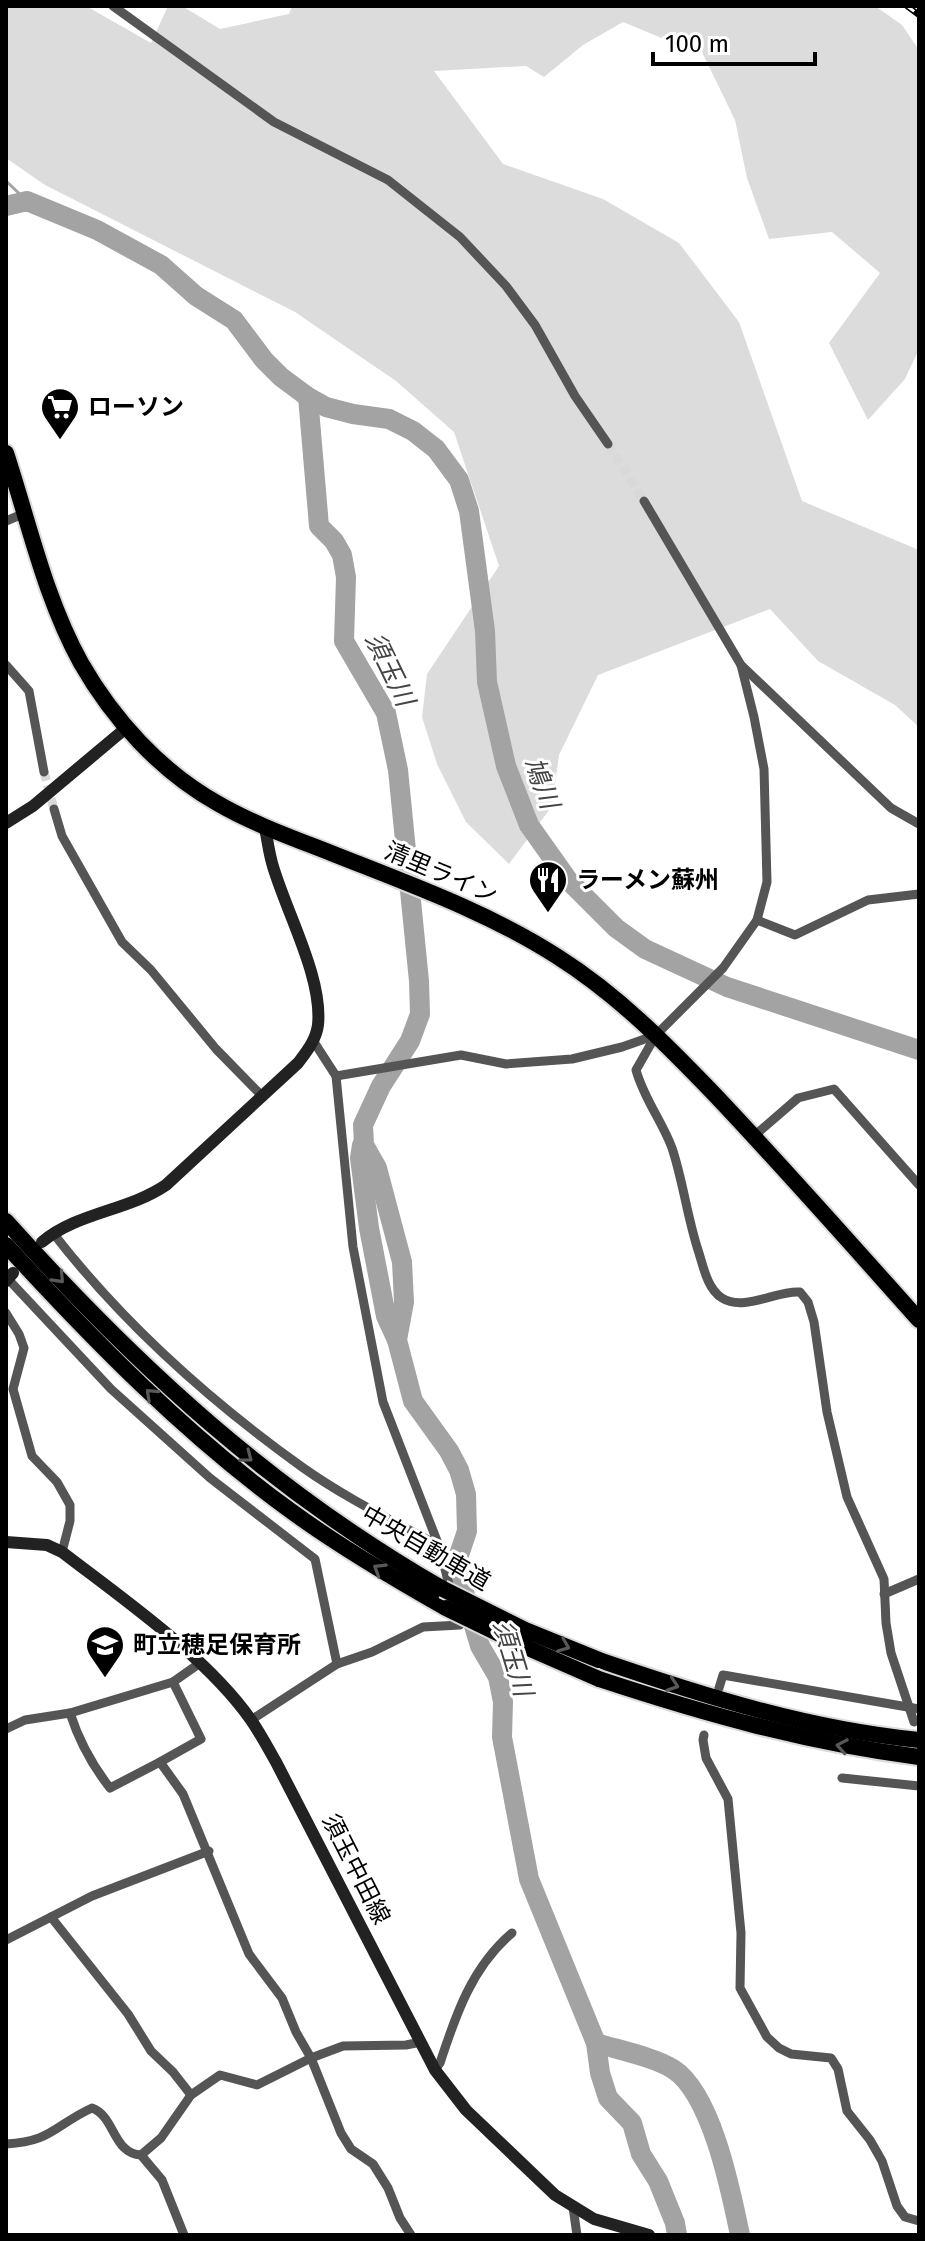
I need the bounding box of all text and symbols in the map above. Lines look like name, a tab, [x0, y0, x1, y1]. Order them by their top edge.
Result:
scale bar	[653, 16, 815, 66]
text: 100 m	[665, 30, 729, 58]
supermarket icon: ローソン	[39, 386, 81, 441]
place label: ローソン	[88, 393, 184, 421]
water label: 須玉川	[359, 627, 422, 714]
water label: 鳩川	[518, 753, 566, 816]
street label: 清里ライン	[380, 837, 502, 909]
restaurant icon: ラーメン蘇州	[527, 859, 569, 914]
place label: ラーメン蘇州	[576, 866, 719, 894]
one-way arrow	[49, 1269, 64, 1283]
one-way arrow	[145, 1390, 160, 1404]
one-way arrow	[239, 1447, 253, 1461]
street label: 中央自動車道	[357, 1500, 495, 1596]
one-way arrow	[373, 1563, 388, 1578]
water label: 須玉川	[486, 1616, 540, 1703]
school or university icon: 町立穂足保育所	[84, 1624, 126, 1679]
place label: 町立穂足保育所	[133, 1631, 301, 1659]
one-way arrow	[556, 1636, 570, 1653]
one-way arrow	[665, 1676, 679, 1692]
one-way arrow	[835, 1738, 849, 1755]
street label: 須玉中田線	[316, 1809, 396, 1929]

